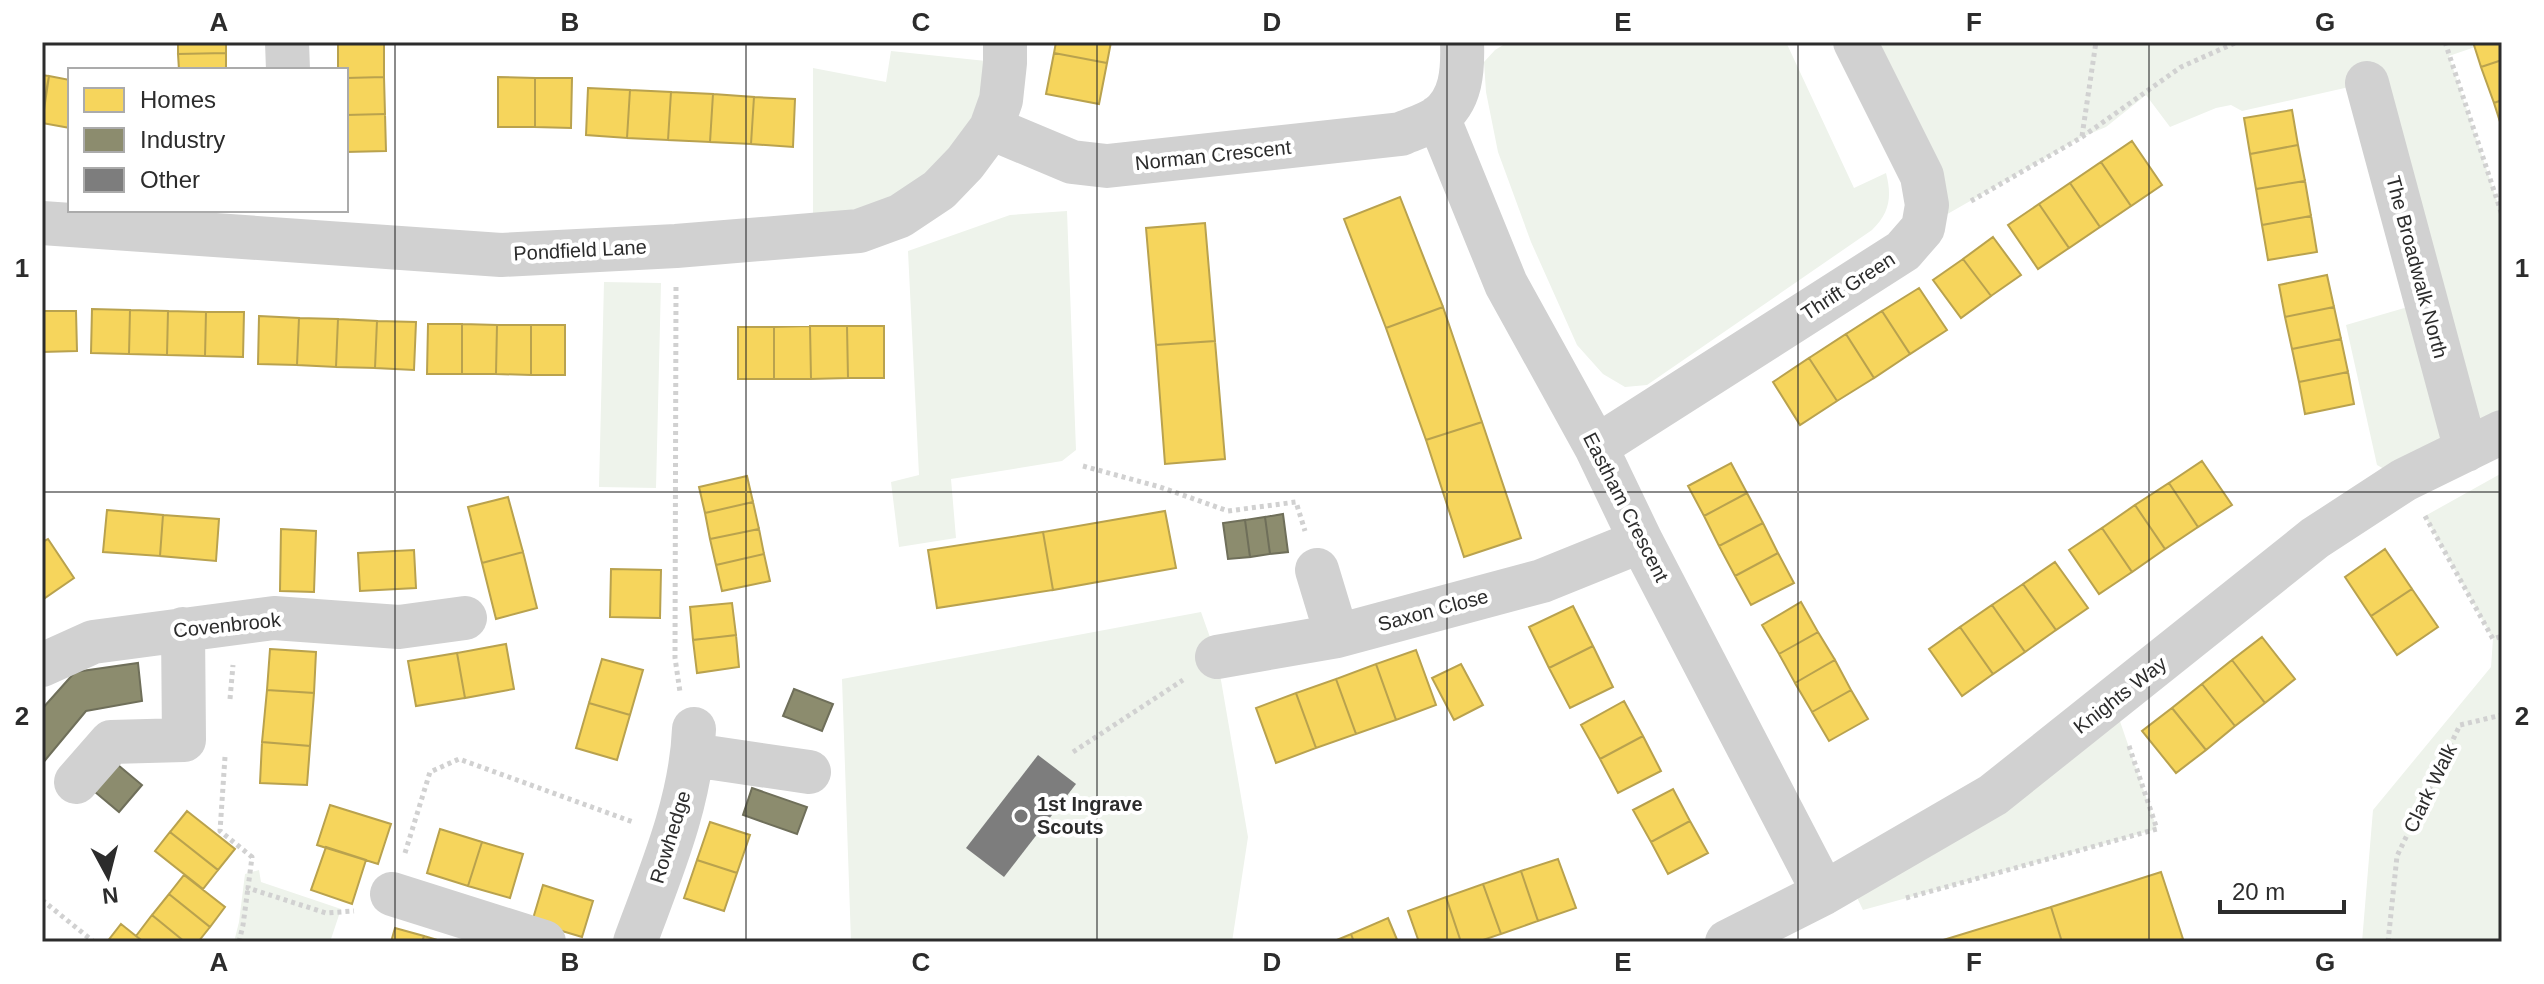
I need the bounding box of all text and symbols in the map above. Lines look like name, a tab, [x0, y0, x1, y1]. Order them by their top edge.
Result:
text: A	[210, 7, 229, 37]
text: B	[561, 7, 579, 37]
text: C	[912, 7, 931, 37]
text: D	[1263, 7, 1281, 37]
text: E	[1614, 7, 1632, 37]
text: F	[1966, 7, 1982, 37]
text: G	[2315, 7, 2335, 37]
legend	[68, 68, 348, 212]
text: Homes	[140, 86, 216, 113]
text: Industry	[140, 126, 225, 153]
street label: Norman Crescent	[1134, 136, 1293, 174]
text: Other	[140, 166, 200, 193]
street label: The Broadwalk North	[2382, 173, 2452, 361]
street label: Pondfield Lane	[513, 236, 647, 264]
street label: Thrift Green	[1797, 248, 1899, 324]
text: 1	[15, 253, 29, 283]
text: 1	[2515, 253, 2529, 283]
street label: Eastham Crescent	[1579, 429, 1673, 586]
street label: Saxon Close	[1375, 585, 1491, 635]
street label: Covenbrook	[172, 608, 283, 642]
street label: Knights Way	[2069, 652, 2171, 738]
text: 2	[15, 701, 29, 731]
text: 2	[2515, 701, 2529, 731]
street label: Clark Walk	[2399, 739, 2461, 836]
street label: Rowhedge	[646, 788, 694, 886]
place label: 1st Ingrave Scouts	[1037, 793, 1143, 838]
marker: 1st Ingrave Scouts	[1012, 807, 1030, 825]
north arrow	[68, 836, 148, 916]
scale bar	[2220, 864, 2344, 914]
text: 20 m	[2232, 878, 2285, 905]
text: N	[101, 882, 120, 909]
text: A	[210, 947, 229, 977]
text: B	[561, 947, 579, 977]
text: C	[912, 947, 931, 977]
text: D	[1263, 947, 1281, 977]
text: E	[1614, 947, 1632, 977]
text: F	[1966, 947, 1982, 977]
text: G	[2315, 947, 2335, 977]

